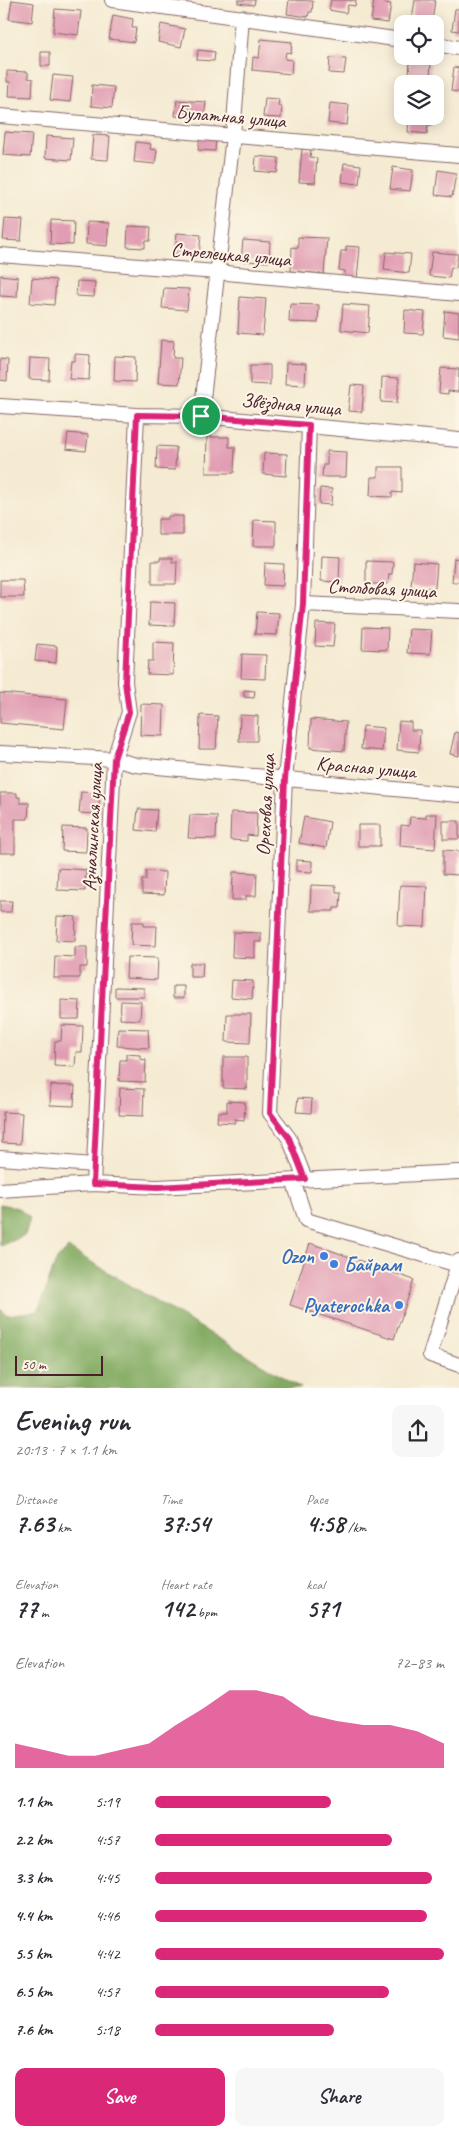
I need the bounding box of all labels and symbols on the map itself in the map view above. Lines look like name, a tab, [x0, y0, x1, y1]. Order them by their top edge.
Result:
street label: Булатная улица	[175, 99, 288, 134]
street label: Стрелецкая улица	[170, 237, 293, 272]
street label: Звёздная улица	[240, 388, 344, 422]
pin	[180, 395, 222, 437]
street label: Столбовая улица	[327, 573, 438, 604]
street label: Красная улица	[315, 751, 419, 784]
street label: Ореховая улица	[250, 752, 281, 857]
street label: Азналинская улица	[77, 761, 109, 892]
place label: Ozon	[281, 1244, 315, 1269]
marker: Ozon	[318, 1250, 330, 1262]
place label: Байрам	[344, 1252, 402, 1277]
marker: Байрам	[328, 1258, 340, 1270]
place label: Pyaterochka	[303, 1293, 391, 1318]
marker: Pyaterochka	[393, 1299, 405, 1311]
scale bar	[15, 1354, 102, 1377]

